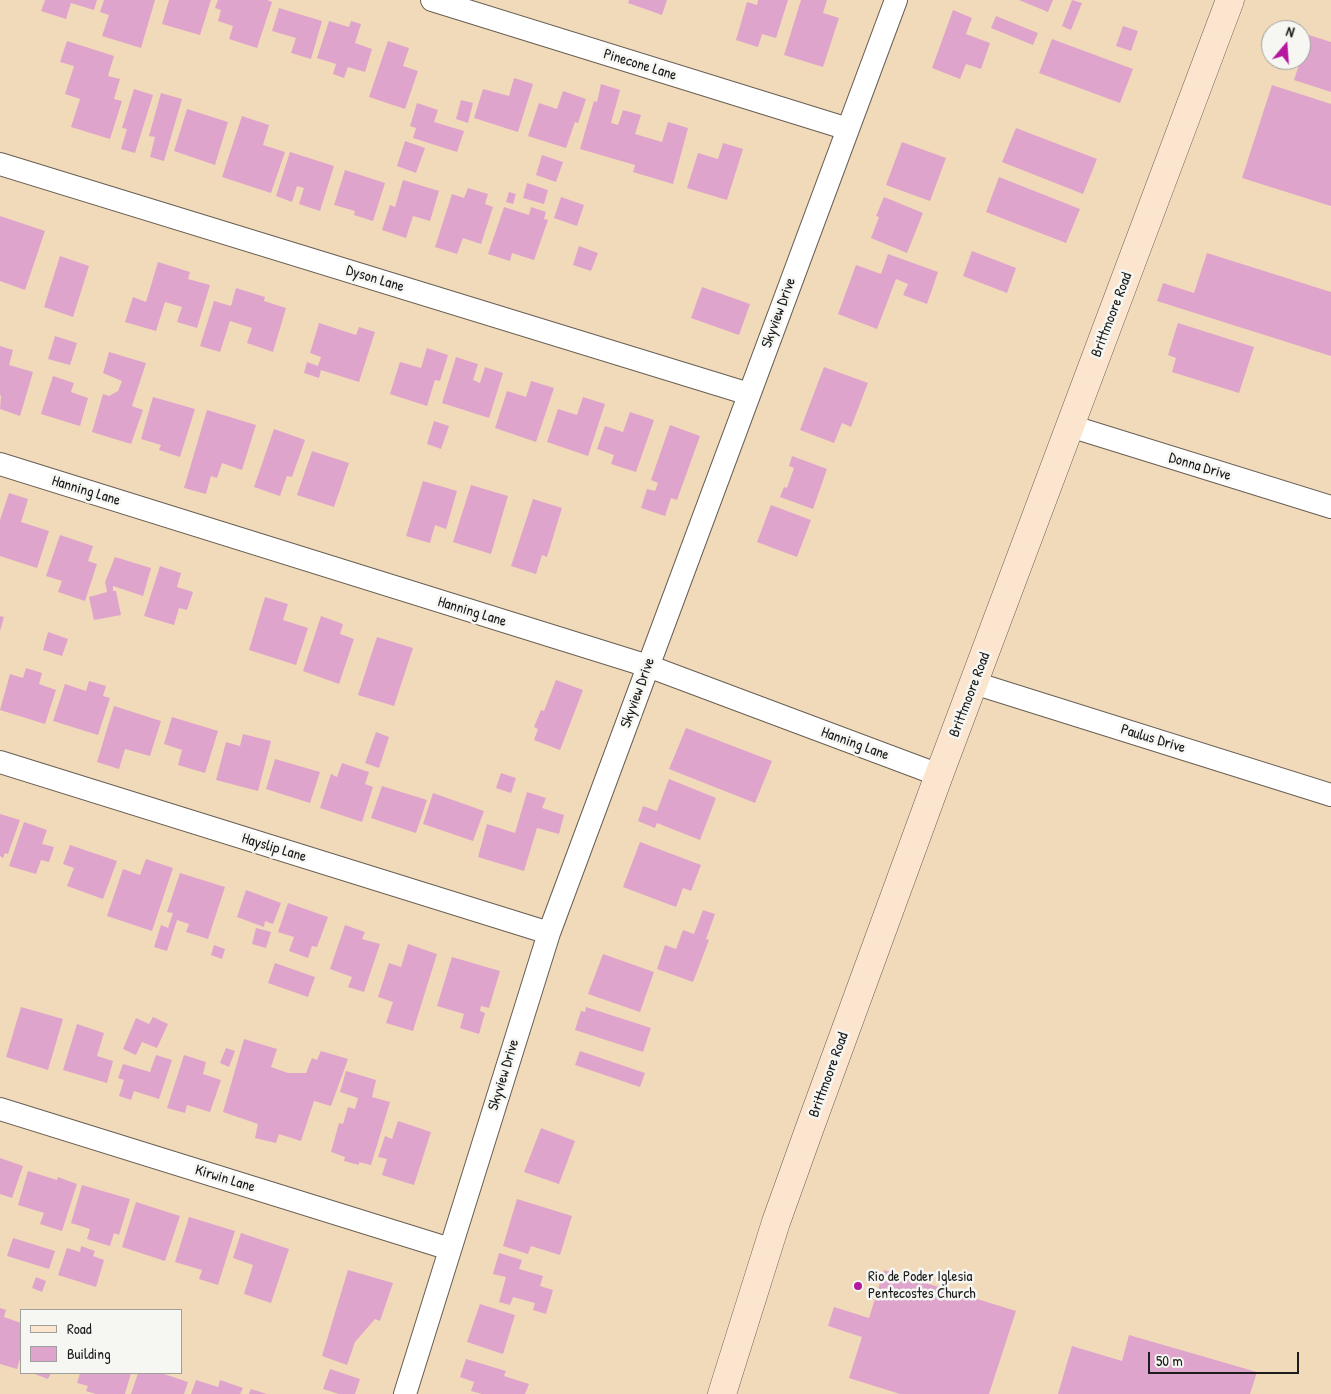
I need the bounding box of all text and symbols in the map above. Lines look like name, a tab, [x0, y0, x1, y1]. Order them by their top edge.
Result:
north arrow	[1261, 20, 1311, 70]
text: N	[1284, 21, 1297, 41]
street label: Pinecone Lane	[601, 45, 679, 85]
street label: Dyson Lane	[344, 262, 406, 296]
street label: Brittmoore Road	[1088, 270, 1136, 360]
street label: Skyview Drive	[758, 275, 800, 351]
street label: Donna Drive	[1167, 449, 1233, 485]
street label: Hanning Lane	[49, 472, 123, 510]
street label: Hanning Lane	[435, 593, 509, 631]
street label: Brittmoore Road	[946, 650, 994, 740]
street label: Skyview Drive	[617, 655, 659, 731]
street label: Paulus Drive	[1119, 721, 1187, 757]
street label: Hanning Lane	[819, 723, 891, 765]
street label: Hayslip Lane	[240, 830, 308, 866]
street label: Brittmoore Road	[805, 1030, 853, 1120]
street label: Skyview Drive	[485, 1037, 523, 1113]
street label: Kirwin Lane	[193, 1161, 257, 1197]
place label: Rio de Poder Iglesia Pentecostes Church	[868, 1268, 976, 1303]
marker: Rio de Poder Iglesia Pentecostes Church	[852, 1280, 864, 1292]
legend	[20, 1309, 182, 1374]
text: Road	[67, 1318, 92, 1339]
scale bar	[1151, 1342, 1302, 1374]
text: Building	[67, 1343, 111, 1364]
text: 50 m	[1156, 1350, 1183, 1371]

